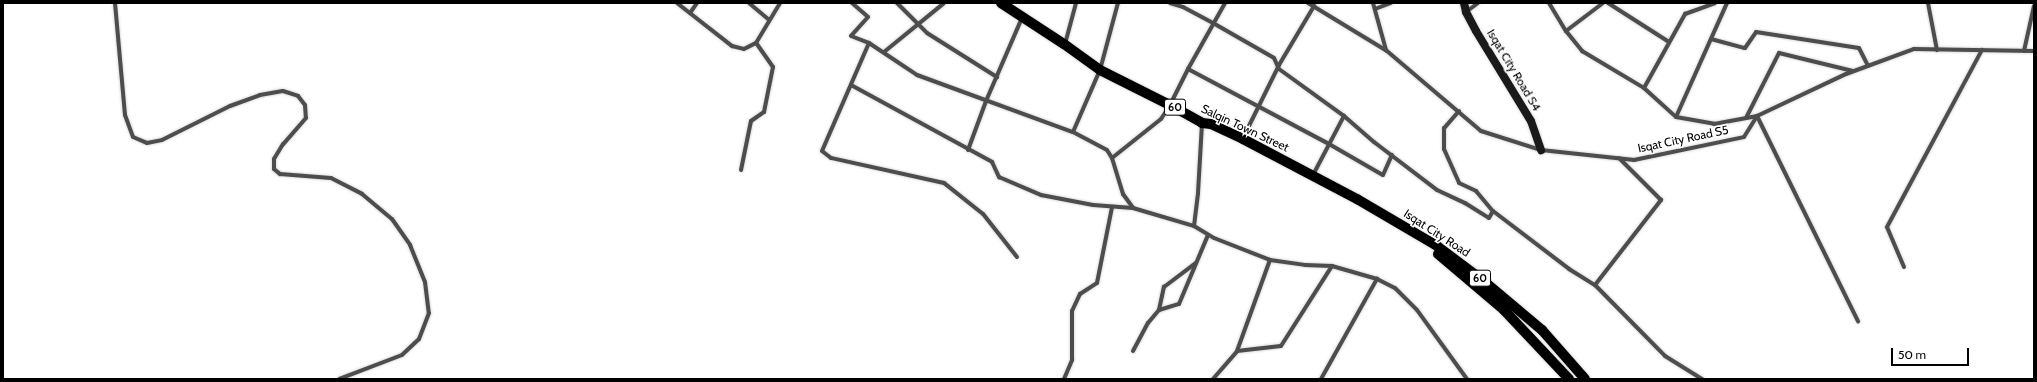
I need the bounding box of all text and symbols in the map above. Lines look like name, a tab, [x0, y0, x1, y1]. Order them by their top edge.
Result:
street label: Isqat City Road S4	[1484, 27, 1544, 113]
road number: 60	[1164, 98, 1186, 116]
street label: Salqin Town Street	[1199, 101, 1291, 155]
street label: Isqat City Road S5	[1636, 122, 1730, 156]
street label: Isqat City Road	[1401, 206, 1473, 260]
road number: 60	[1469, 269, 1491, 287]
scale bar	[1893, 340, 1971, 366]
text: 50 m	[1898, 347, 1926, 362]

